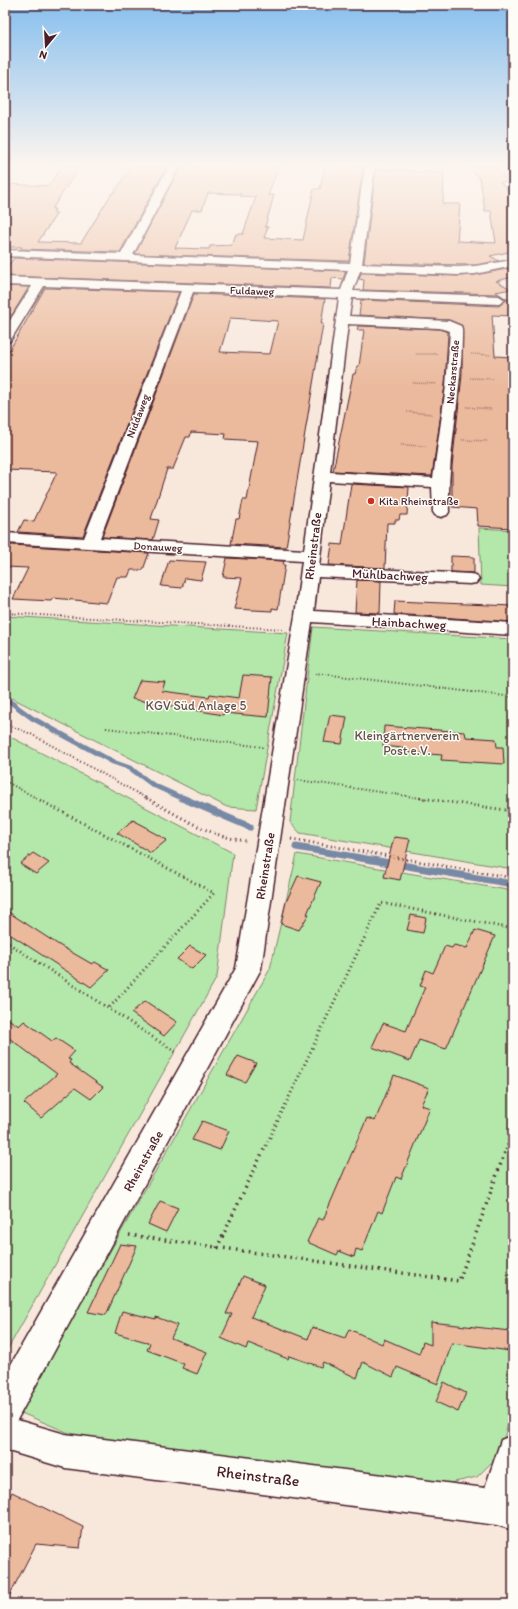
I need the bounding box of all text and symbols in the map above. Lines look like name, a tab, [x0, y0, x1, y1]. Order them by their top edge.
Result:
north arrow	[26, 26, 66, 66]
text: N	[38, 48, 49, 62]
street label: Fuldaweg	[230, 284, 275, 298]
street label: Neckarstraße	[444, 339, 462, 405]
street label: Niddaweg	[124, 392, 152, 440]
place label: Kita Rheinstraße	[379, 495, 459, 508]
marker: Kita Rheinstraße	[366, 496, 376, 506]
street label: Rheinstraße	[301, 511, 325, 581]
street label: Donauweg	[133, 539, 183, 555]
street label: Mühlbachweg	[352, 566, 429, 584]
street label: Hainbachweg	[371, 614, 447, 632]
park label: KGV Süd Anlage 5	[146, 698, 247, 713]
park label: Kleingärtnerverein Post e.V.	[355, 728, 460, 758]
street label: Rheinstraße	[252, 831, 278, 901]
street label: Rheinstraße	[120, 1128, 166, 1194]
street label: Rheinstraße	[215, 1461, 301, 1491]

